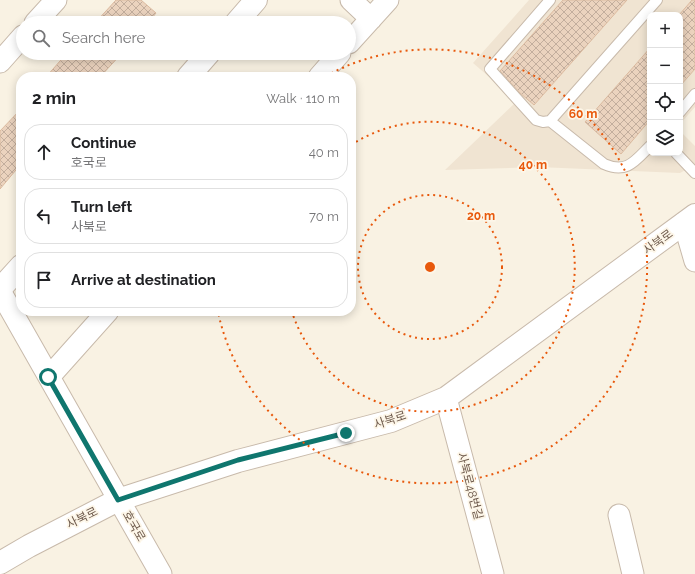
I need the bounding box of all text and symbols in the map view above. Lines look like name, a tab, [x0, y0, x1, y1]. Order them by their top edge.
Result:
map controls	[647, 12, 683, 156]
button: +	[647, 12, 683, 48]
search box	[16, 16, 356, 60]
icon: search	[30, 27, 52, 49]
text: Search here	[62, 29, 145, 47]
button: −	[647, 48, 683, 84]
button: locate	[647, 84, 683, 120]
text: 2 min	[32, 88, 76, 108]
text: Walk · 110 m	[266, 91, 340, 106]
text: 60 m	[569, 107, 597, 121]
button: layers	[647, 120, 683, 156]
text: Continue	[71, 134, 136, 152]
icon: ahead	[33, 141, 55, 163]
text: 40 m	[309, 145, 339, 160]
text: 호국로	[71, 155, 107, 170]
text: 40 m	[519, 158, 547, 172]
text: Turn left	[71, 198, 132, 216]
icon: left	[33, 205, 55, 227]
text: 70 m	[309, 209, 339, 224]
text: 20 m	[467, 209, 495, 223]
text: 사북로	[71, 219, 107, 234]
street label: 사북로	[640, 227, 676, 257]
centre of rings	[423, 260, 437, 274]
icon: arrive	[33, 269, 55, 291]
text: Arrive at destination	[71, 271, 216, 289]
route start	[39, 368, 57, 386]
street label: 사북로	[372, 408, 408, 432]
route end	[337, 424, 355, 442]
street label: 사북로48번길	[454, 451, 486, 521]
street label: 사북로	[64, 504, 100, 532]
street label: 호국로	[120, 508, 148, 544]

